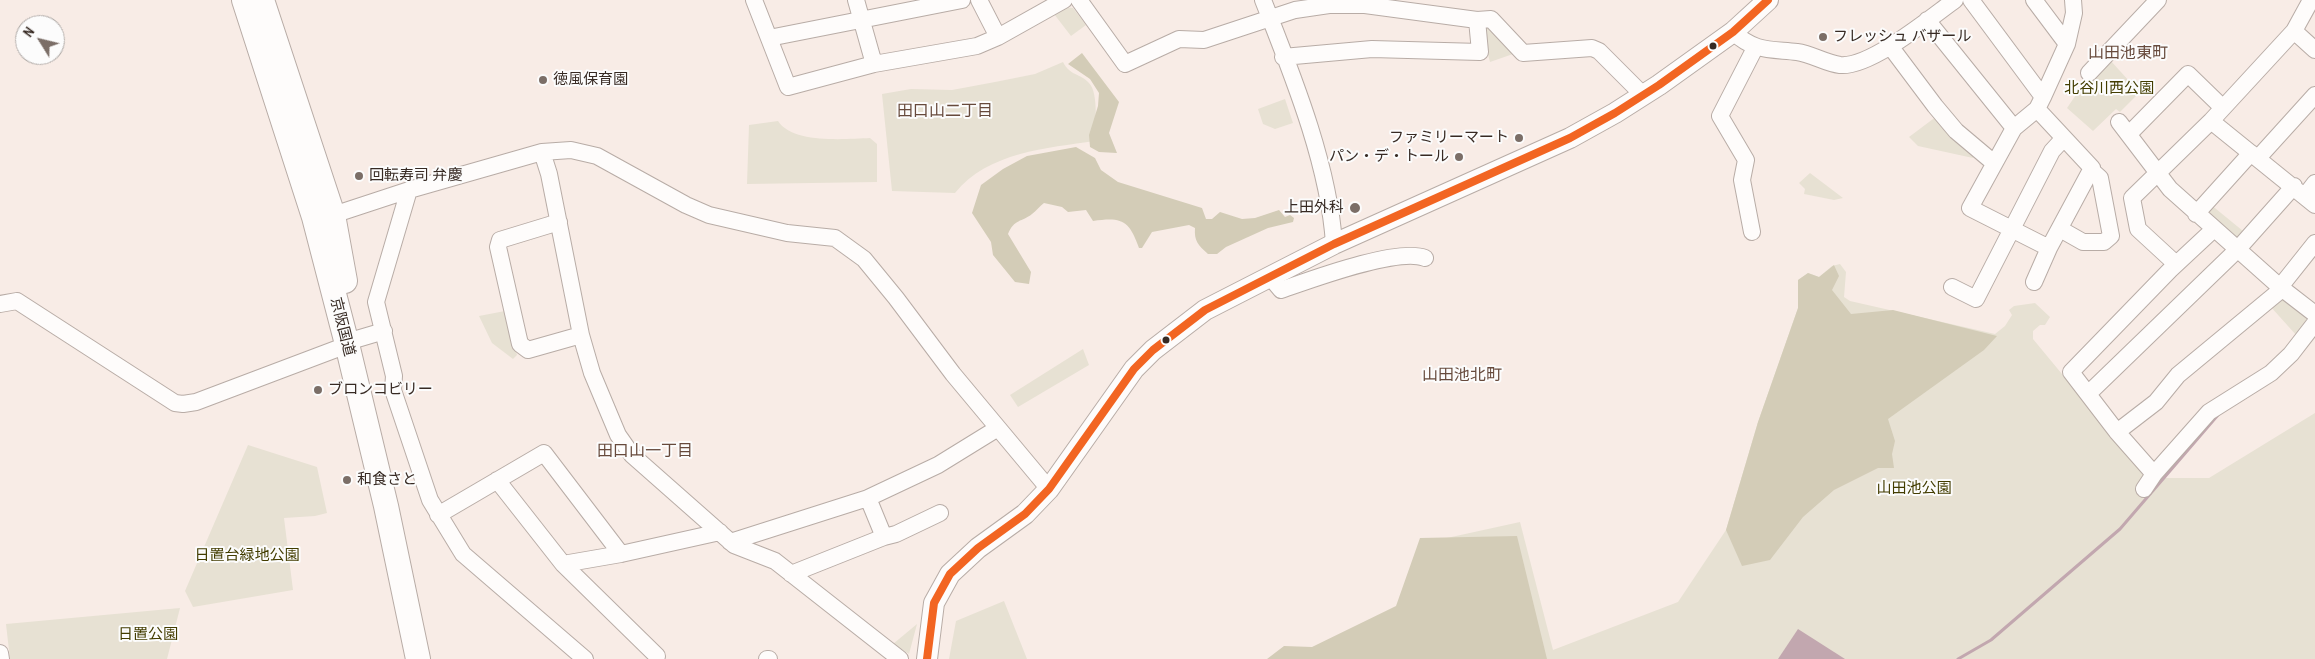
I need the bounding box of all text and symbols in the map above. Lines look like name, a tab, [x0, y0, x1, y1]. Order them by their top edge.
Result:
north arrow	[15, 15, 65, 65]
text: N	[19, 23, 38, 40]
place label: フレッシュ バザール	[1833, 28, 1971, 46]
marker: フレッシュ バザール	[1817, 31, 1829, 43]
unlabelled marker	[1708, 41, 1718, 51]
district label: 山田池東町	[2088, 44, 2168, 64]
place label: 徳風保育園	[553, 71, 628, 89]
marker: 徳風保育園	[537, 74, 549, 86]
park label: 北谷川西公園	[2064, 80, 2154, 98]
district label: 田口山二丁目	[897, 102, 993, 122]
place label: ファミリーマート	[1389, 129, 1509, 147]
marker: ファミリーマート	[1513, 132, 1525, 144]
place label: パン・デ・トール	[1329, 148, 1449, 166]
marker: パン・デ・トール	[1453, 151, 1465, 163]
place label: 回転寿司 弁慶	[369, 167, 462, 185]
marker: 回転寿司 弁慶	[353, 170, 365, 182]
place label: 上田外科	[1284, 199, 1344, 217]
marker: 上田外科	[1348, 201, 1362, 215]
street label: 京阪国道	[326, 296, 358, 358]
unlabelled marker	[1161, 335, 1171, 345]
district label: 山田池北町	[1422, 366, 1502, 386]
place label: ブロンコビリー	[328, 381, 433, 399]
marker: ブロンコビリー	[312, 384, 324, 396]
district label: 田口山一丁目	[597, 442, 693, 462]
place label: 和食さと	[357, 471, 417, 489]
marker: 和食さと	[341, 474, 353, 486]
park label: 山田池公園	[1877, 480, 1951, 498]
park label: 日置台緑地公園	[195, 547, 299, 565]
park label: 日置公園	[118, 626, 178, 644]

